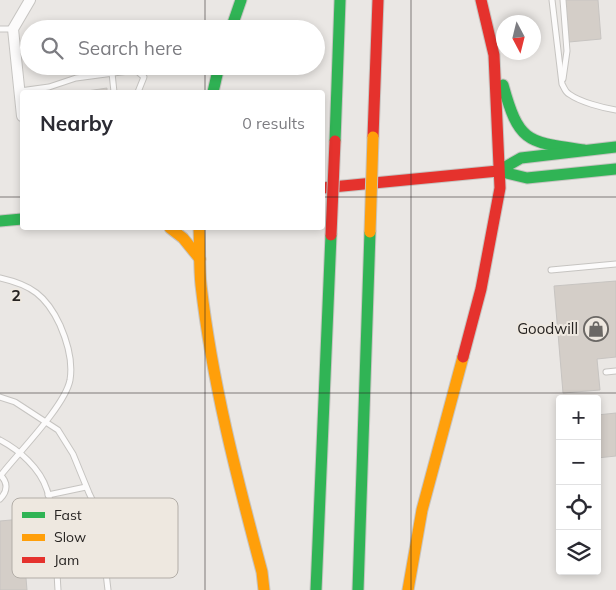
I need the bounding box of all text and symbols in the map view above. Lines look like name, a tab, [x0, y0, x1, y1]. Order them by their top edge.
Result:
north arrow	[496, 15, 541, 60]
search box	[20, 20, 325, 75]
icon: search	[38, 34, 66, 62]
text: Search here	[78, 36, 182, 60]
text: Nearby	[40, 110, 113, 136]
text: 0 results	[242, 113, 305, 133]
text: 2	[11, 285, 21, 305]
shop icon: Goodwill	[583, 316, 609, 342]
place label: Goodwill	[517, 319, 578, 338]
map controls	[556, 395, 601, 575]
button: +	[556, 395, 601, 440]
button: −	[556, 440, 601, 485]
button: locate	[556, 485, 601, 530]
legend	[12, 498, 178, 578]
text: Fast	[54, 506, 82, 524]
text: Slow	[54, 528, 86, 546]
button: layers	[556, 530, 601, 575]
text: Jam	[54, 551, 79, 569]

